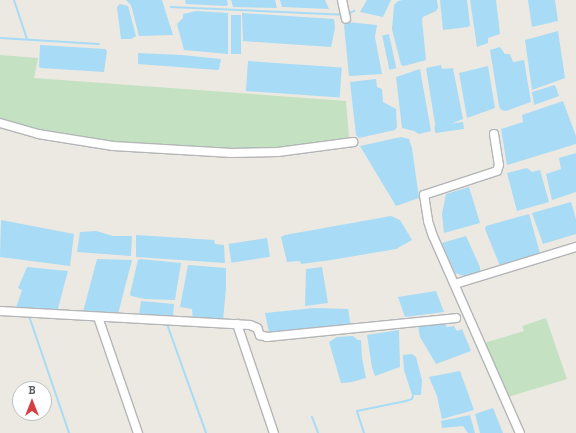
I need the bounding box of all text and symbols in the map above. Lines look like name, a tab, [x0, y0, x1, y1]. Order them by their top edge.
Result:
north arrow	[12, 381, 52, 421]
text: B	[28, 383, 36, 397]

